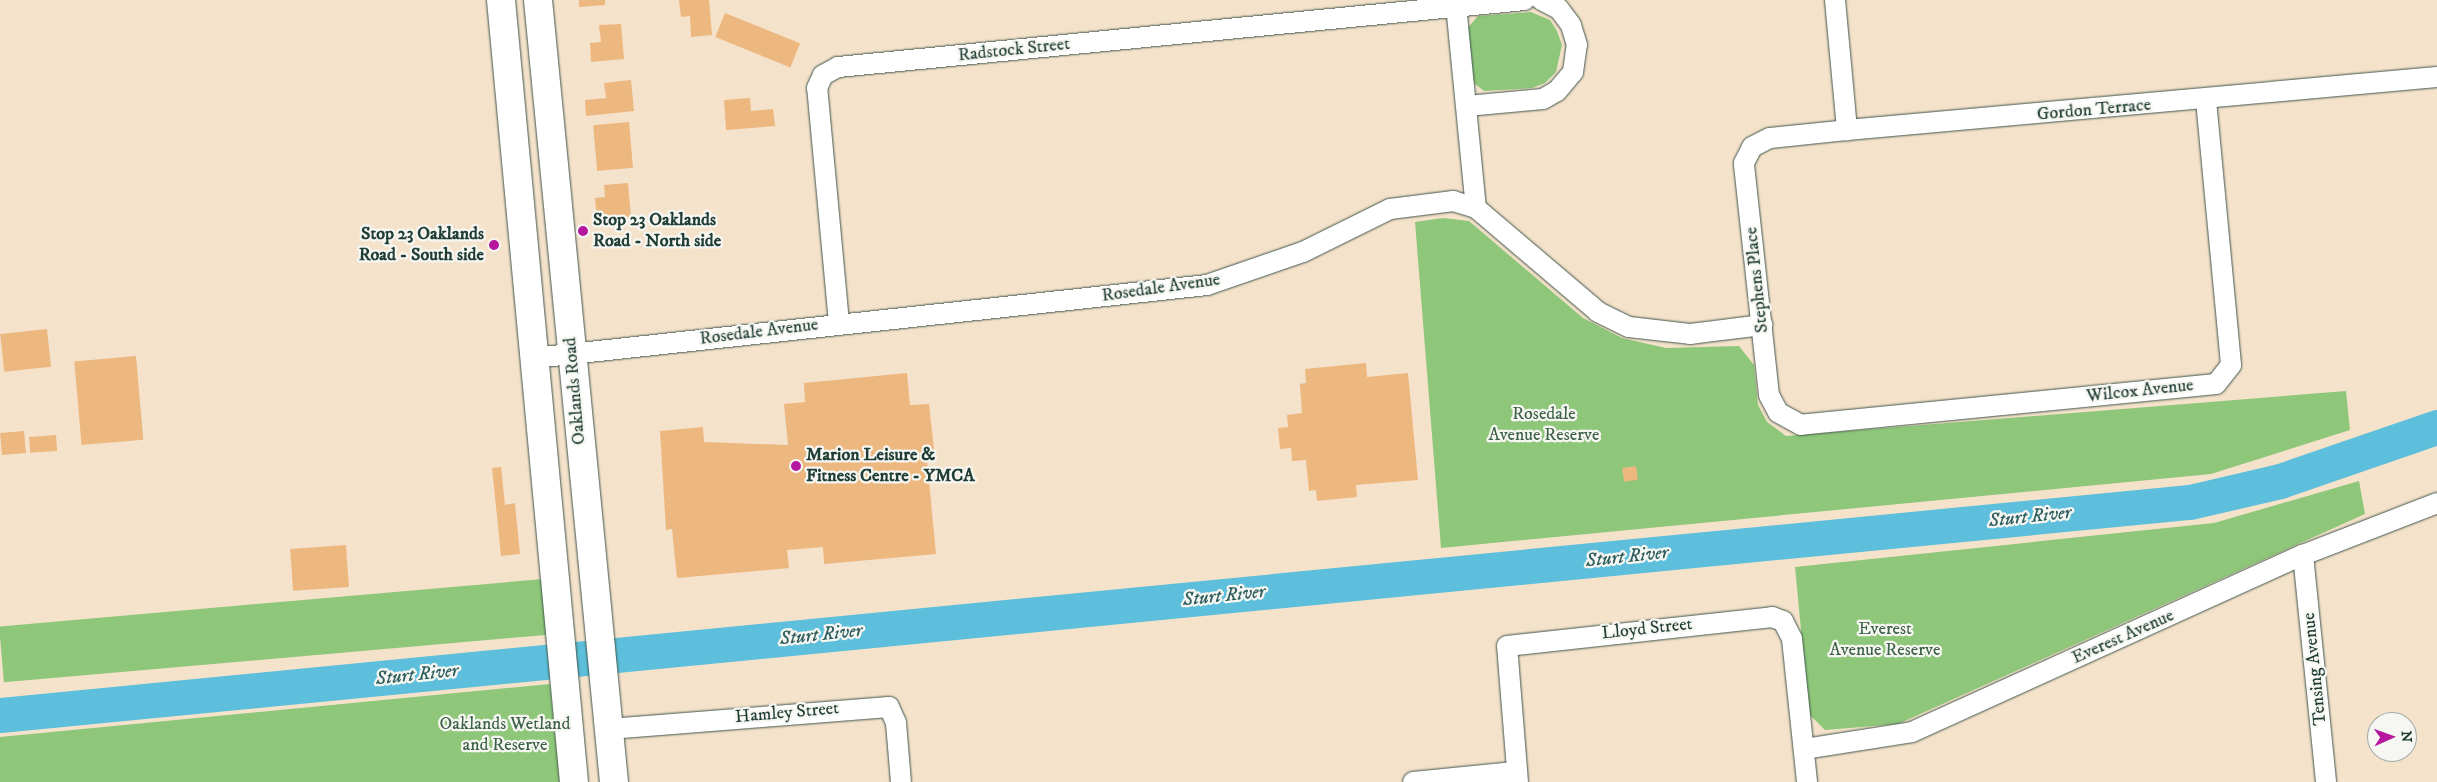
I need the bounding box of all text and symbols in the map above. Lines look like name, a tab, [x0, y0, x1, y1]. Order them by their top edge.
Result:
street label: Radstock Street	[957, 33, 1071, 67]
street label: Gordon Terrace	[2036, 94, 2152, 126]
place label: Stop 23 Oaklands Road - North side	[593, 210, 721, 252]
place label: Stop 23 Oaklands Road - South side	[359, 224, 484, 266]
marker: Stop 23 Oaklands Road - North side	[577, 225, 589, 237]
street label: Stephens Place	[1741, 226, 1773, 334]
marker: Stop 23 Oaklands Road - South side	[488, 239, 500, 251]
street label: Rosedale Avenue	[1100, 269, 1222, 307]
street label: Rosedale Avenue	[698, 314, 820, 350]
street label: Oaklands Road	[560, 336, 590, 446]
street label: Wilcox Avenue	[2085, 375, 2195, 407]
park label: Rosedale Avenue Reserve	[1489, 404, 1599, 446]
place label: Marion Leisure & Fitness Centre - YMCA	[806, 445, 975, 488]
marker: Marion Leisure & Fitness Centre - YMCA	[790, 460, 802, 472]
water label: Sturt River	[1988, 501, 2072, 533]
water label: Sturt River	[1585, 541, 1669, 573]
water label: Sturt River	[1182, 580, 1266, 612]
street label: Everest Avenue	[2069, 605, 2177, 669]
street label: Tensing Avenue	[2298, 612, 2332, 726]
street label: Lloyd Street	[1601, 613, 1693, 645]
water label: Sturt River	[779, 619, 863, 651]
park label: Everest Avenue Reserve	[1830, 619, 1940, 662]
water label: Sturt River	[375, 659, 459, 691]
street label: Hamley Street	[734, 698, 840, 728]
north arrow	[2367, 712, 2417, 762]
park label: Oaklands Wetland and Reserve	[440, 714, 570, 756]
text: N	[2397, 730, 2415, 743]

